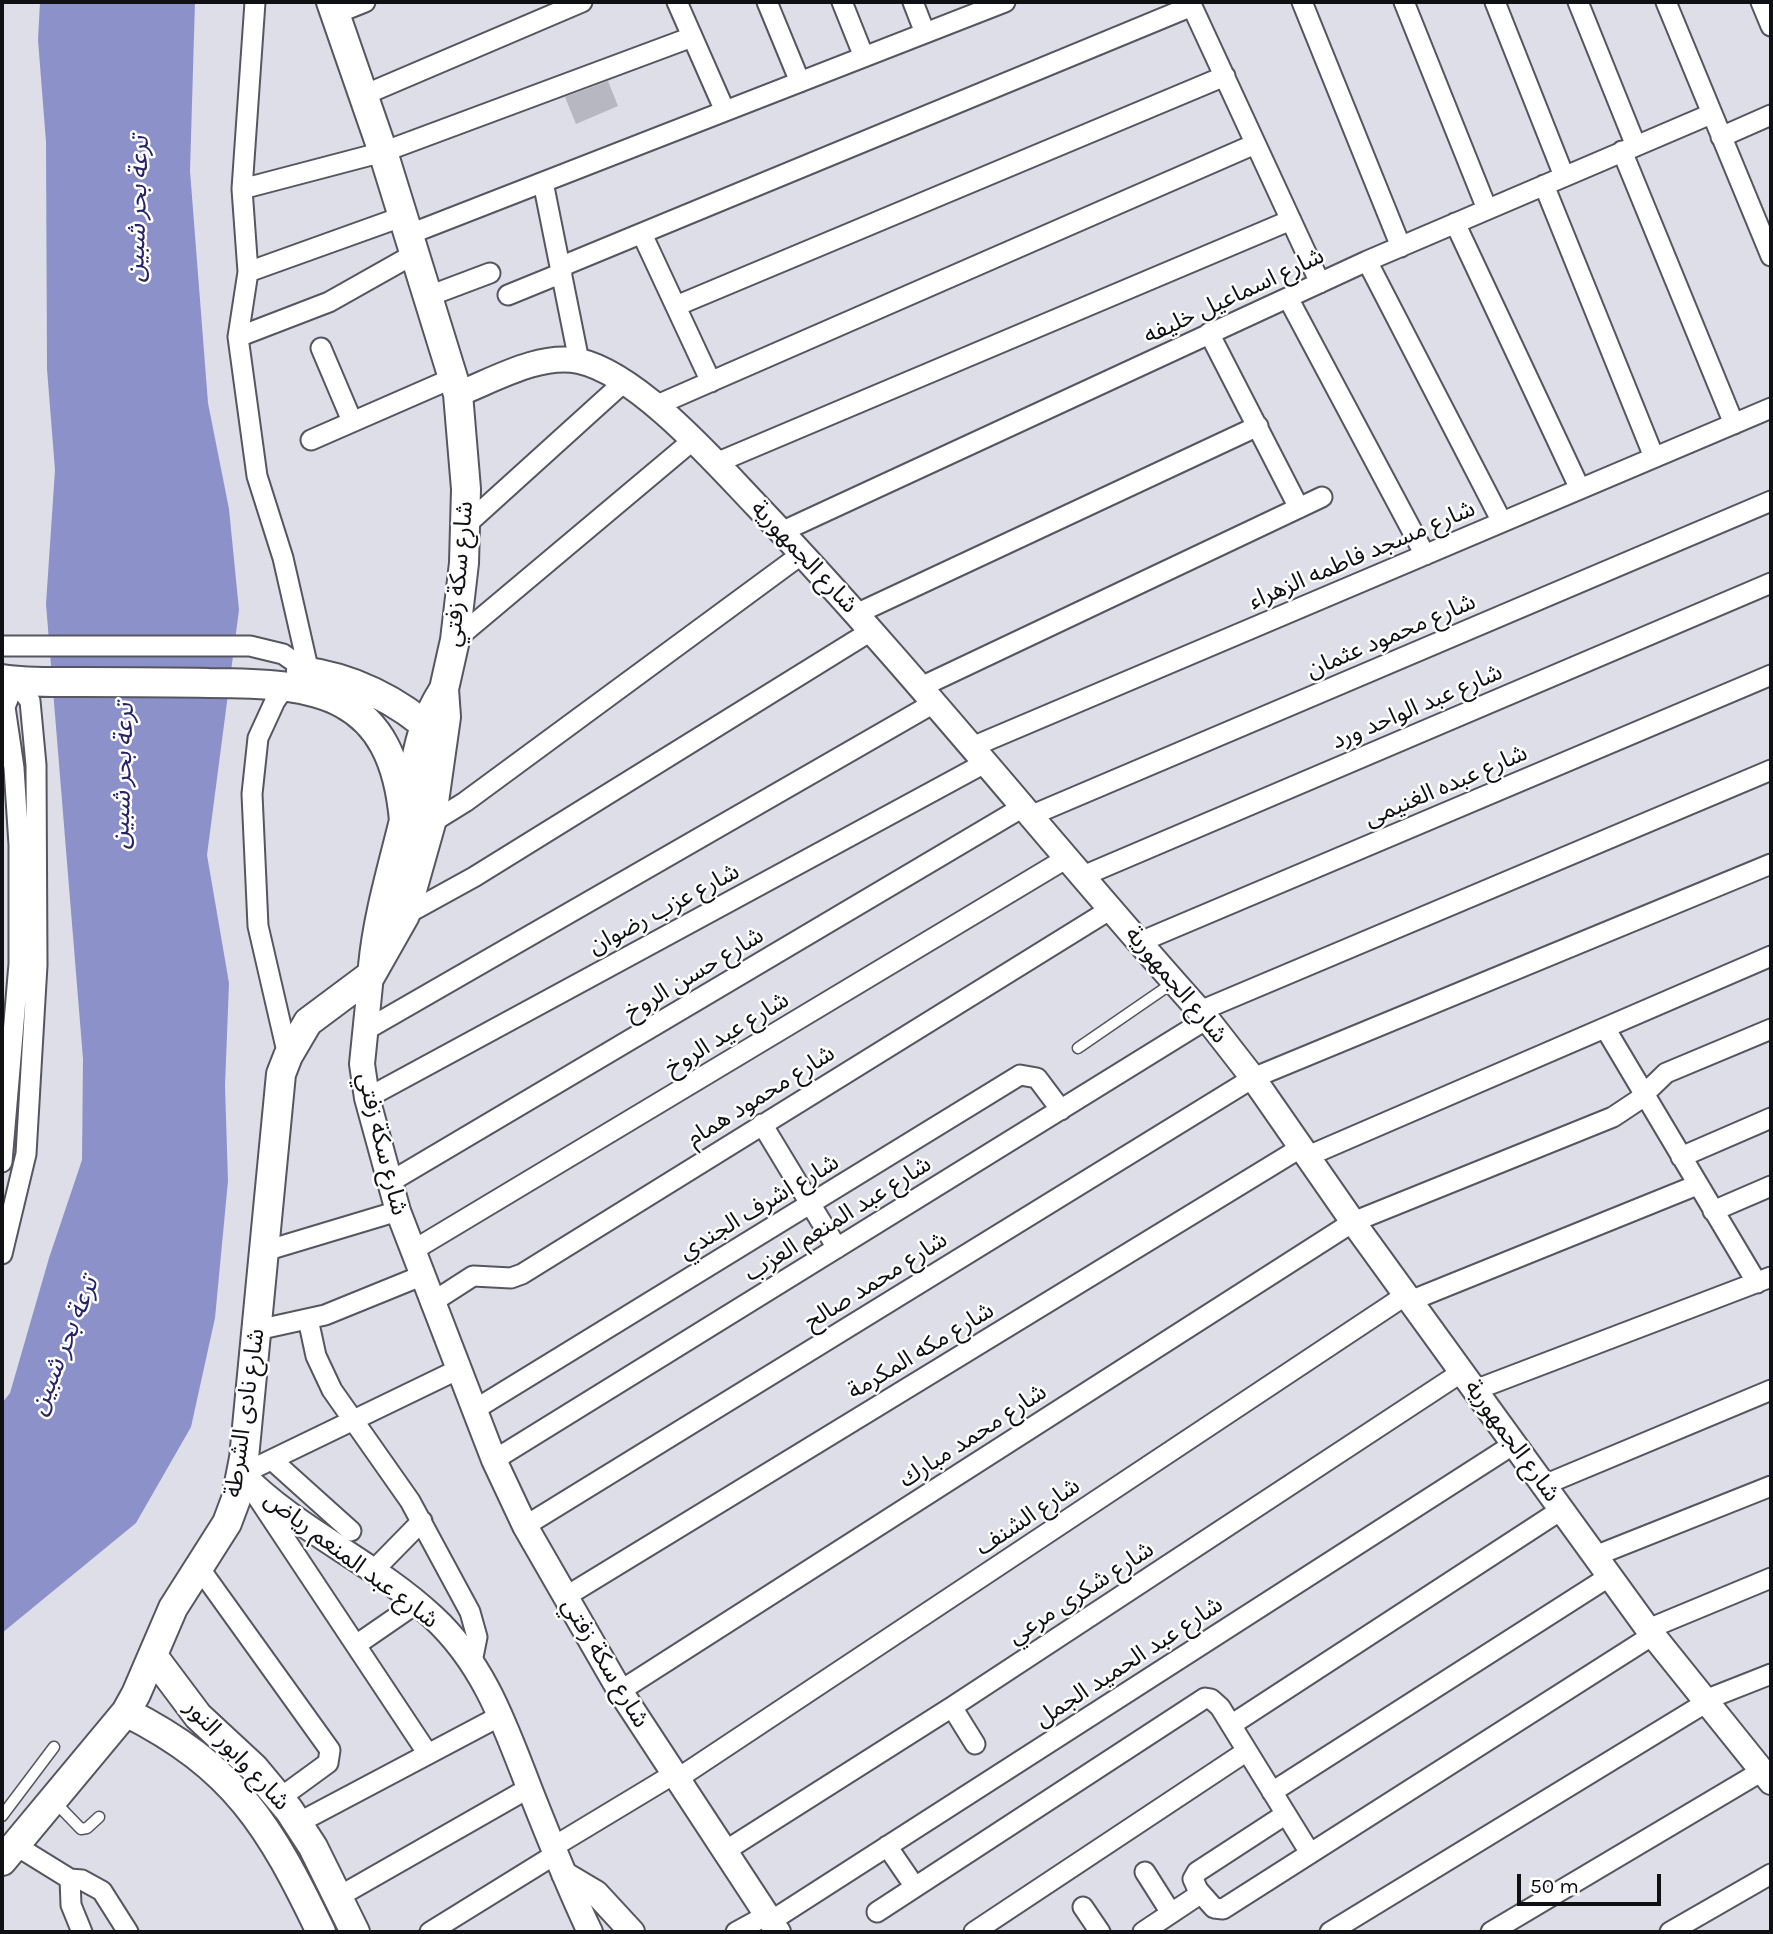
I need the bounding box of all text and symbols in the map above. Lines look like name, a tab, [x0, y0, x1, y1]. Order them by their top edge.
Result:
water label: ترعة بحر شبين	[120, 135, 156, 283]
street label: شارع اسماعيل خليفه	[1139, 242, 1329, 350]
street label: شارع مسجد فاطمه الزهراء	[1244, 494, 1480, 616]
street label: شارع الجمهورية	[744, 495, 864, 619]
street label: شارع سكة زفتي	[438, 500, 480, 648]
street label: شارع محمود عثمان	[1302, 587, 1480, 685]
street label: شارع عبد الواحد ورد	[1327, 658, 1507, 756]
water label: ترعة بحر شبين	[105, 702, 141, 850]
street label: شارع عبده الغنيمى	[1360, 739, 1532, 833]
street label: شارع عزب رضوان	[584, 857, 744, 961]
street label: شارع حسن الروخ	[619, 921, 769, 1027]
street label: شارع الجمهورية	[1119, 921, 1233, 1049]
street label: شارع عيد الروخ	[660, 986, 794, 1082]
street label: شارع محمود همام	[682, 1039, 840, 1153]
street label: شارع سكة زفتي	[350, 1070, 414, 1218]
street label: شارع اشرف الجندي	[674, 1148, 844, 1266]
street label: شارع عبد المنعم العزب	[739, 1150, 937, 1288]
street label: شارع محمد صالح	[799, 1226, 953, 1336]
water label: ترعة بحر شبين	[22, 1272, 106, 1420]
street label: شارع مكه المكرمة	[843, 1296, 999, 1406]
street label: شارع نادى الشرطة	[219, 1327, 271, 1499]
street label: شارع الجمهورية	[1458, 1374, 1566, 1508]
street label: شارع محمد مبارك	[894, 1378, 1052, 1494]
street label: شارع الشنف	[970, 1472, 1086, 1562]
street label: شارع عبد المنعم رياض	[258, 1485, 444, 1635]
street label: شارع شكرى مرعي	[1003, 1535, 1159, 1651]
street label: شارع عبد الحميد الجمل	[1030, 1590, 1228, 1734]
street label: شارع سكة زفتي	[555, 1593, 655, 1733]
street label: شارع وابور النور	[178, 1693, 296, 1817]
scale bar	[1521, 1860, 1664, 1904]
text: 50 m	[1530, 1874, 1579, 1898]

